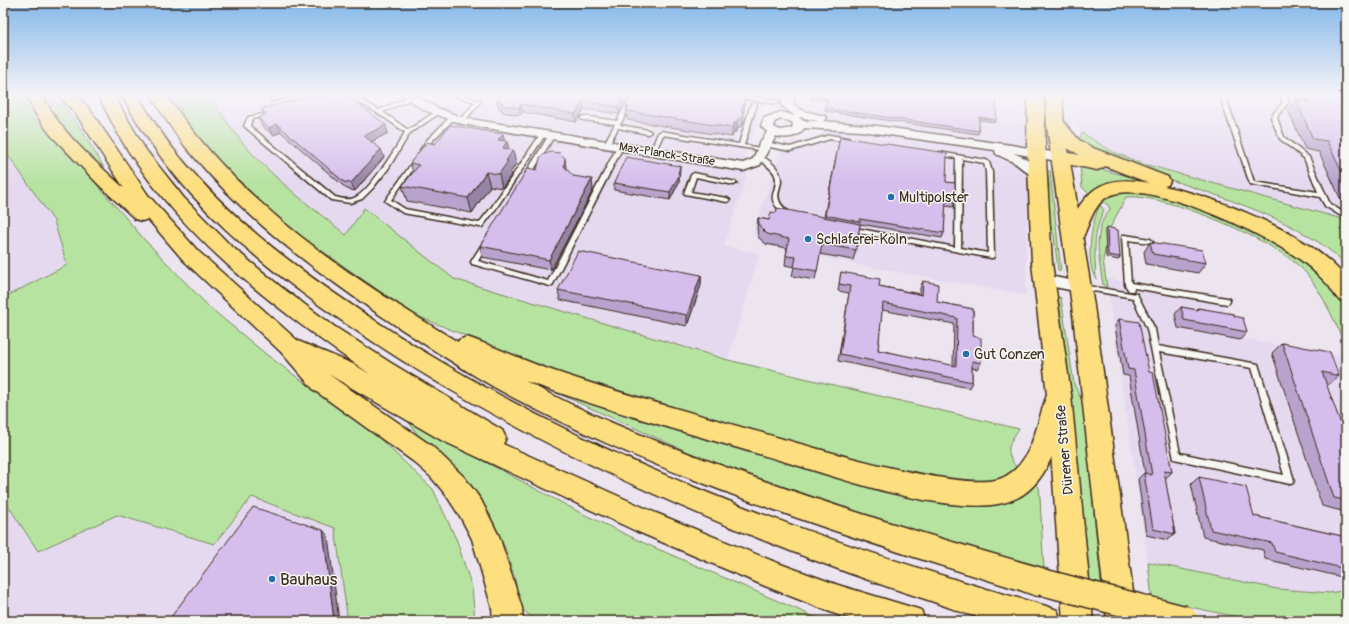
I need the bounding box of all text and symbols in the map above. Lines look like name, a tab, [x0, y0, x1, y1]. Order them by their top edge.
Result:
street label: Max-Planck-Straße	[618, 140, 716, 169]
place label: Multipolster	[899, 189, 969, 206]
marker: Multipolster	[886, 192, 896, 202]
place label: Schlaferei-Köln	[816, 231, 907, 248]
marker: Schlaferei-Köln	[803, 234, 813, 244]
place label: Gut Conzen	[974, 346, 1045, 363]
marker: Gut Conzen	[961, 349, 971, 359]
street label: Dürener Straße	[1052, 404, 1077, 496]
place label: Bauhaus	[280, 569, 338, 590]
marker: Bauhaus	[267, 574, 277, 584]

